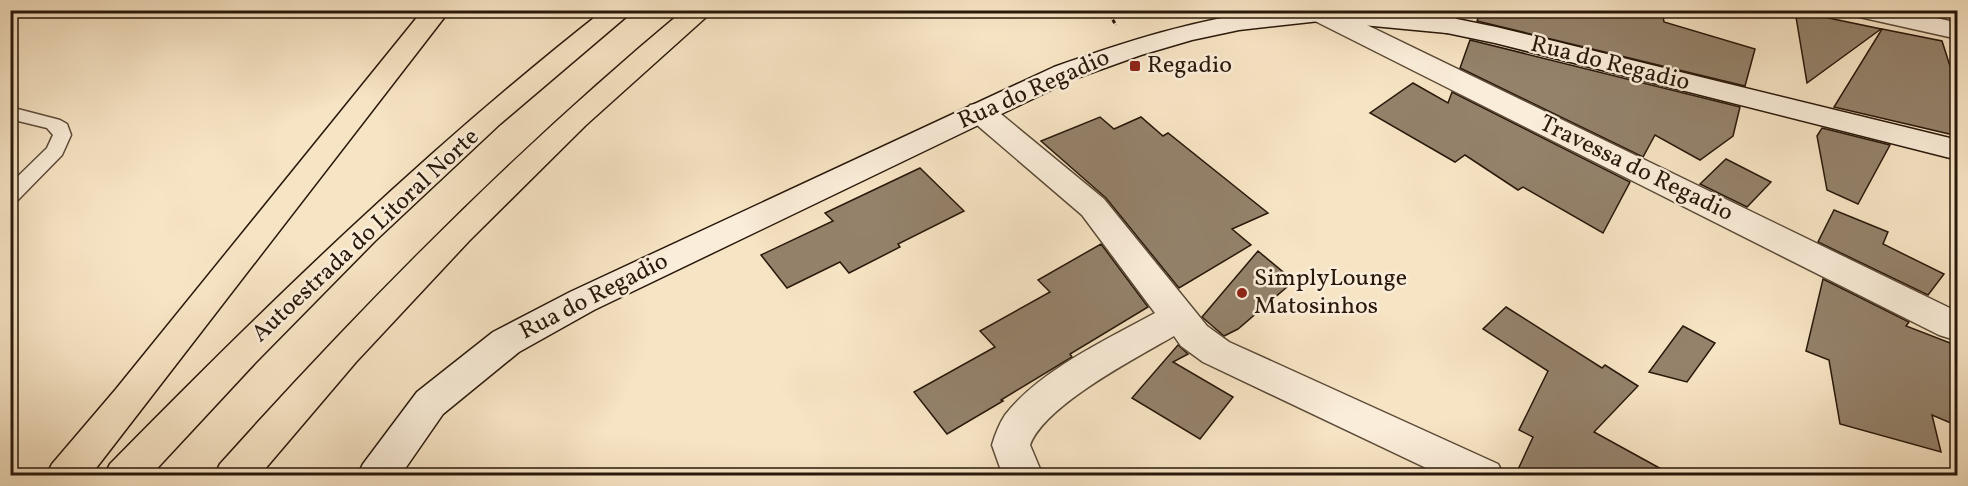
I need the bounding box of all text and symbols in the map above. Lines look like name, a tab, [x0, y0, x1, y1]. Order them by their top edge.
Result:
street label: Rua do Regadio	[1527, 28, 1693, 100]
street label: Rua do Regadio	[953, 41, 1115, 139]
place label: Regadio	[1147, 49, 1232, 83]
marker: Regadio	[1128, 59, 1142, 73]
street label: Travessa do Regadio	[1533, 107, 1739, 231]
street label: Autoestrada do Litoral Norte	[245, 121, 487, 351]
street label: Rua do Regadio	[514, 245, 674, 349]
place label: SimplyLounge Matosinhos	[1254, 262, 1407, 324]
marker: SimplyLounge Matosinhos	[1235, 286, 1249, 300]

